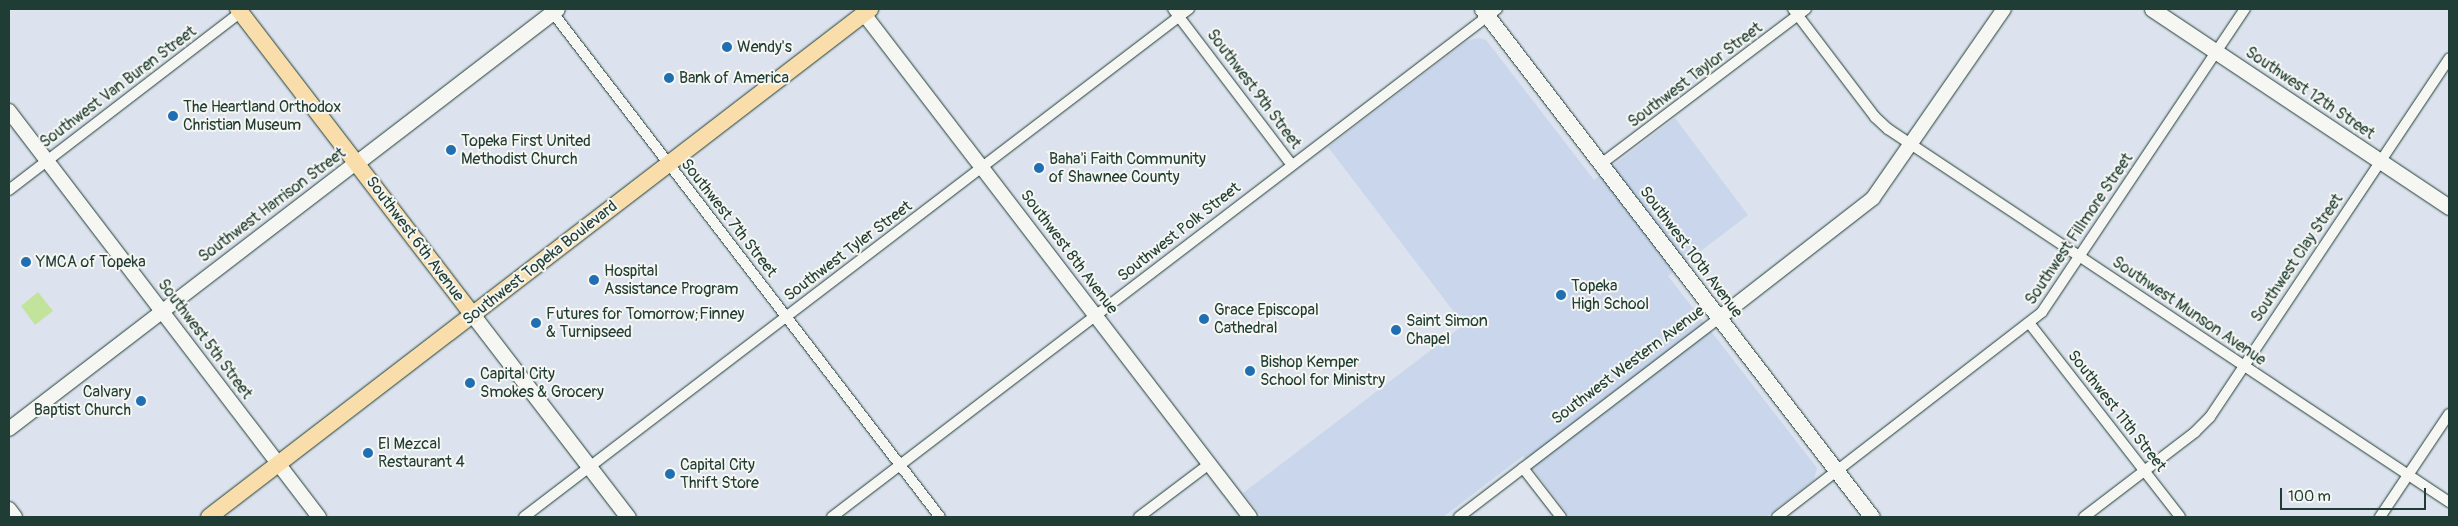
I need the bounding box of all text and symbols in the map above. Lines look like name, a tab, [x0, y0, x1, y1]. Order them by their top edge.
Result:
street label: Southwest Taylor Street	[1624, 18, 1766, 132]
street label: Southwest Van Buren Street	[36, 22, 200, 152]
street label: Southwest 9th Street	[1203, 25, 1305, 153]
place label: Wendy's	[737, 37, 792, 57]
marker: Wendy's	[721, 41, 733, 53]
street label: Southwest 12th Street	[2242, 43, 2378, 143]
place label: Bank of America	[679, 68, 789, 88]
marker: Bank of America	[663, 72, 675, 84]
place label: The Heartland Orthodox Christian Museum	[183, 97, 341, 135]
marker: The Heartland Orthodox Christian Museum	[167, 110, 179, 122]
place label: Topeka First United Methodist Church	[461, 131, 591, 169]
street label: Southwest Harrison Street	[195, 143, 349, 267]
marker: Topeka First United Methodist Church	[445, 144, 457, 156]
place label: Baha'i Faith Community of Shawnee County	[1049, 149, 1206, 187]
street label: Southwest Fillmore Street	[2021, 150, 2137, 308]
street label: Southwest 7th Street	[677, 155, 781, 281]
marker: Baha'i Faith Community of Shawnee County	[1033, 162, 1045, 174]
street label: Southwest 6th Avenue	[362, 173, 468, 305]
street label: Southwest Polk Street	[1114, 178, 1244, 286]
street label: Southwest 10th Avenue	[1635, 183, 1747, 321]
street label: Southwest 8th Avenue	[1016, 186, 1122, 318]
street label: Southwest Clay Street	[2247, 190, 2347, 326]
street label: Southwest Topeka Boulevard	[459, 197, 621, 329]
street label: Southwest Tyler Street	[780, 197, 916, 305]
place label: YMCA of Topeka	[36, 252, 146, 272]
street label: Southwest Munson Avenue	[2108, 252, 2270, 370]
marker: YMCA of Topeka	[20, 256, 32, 268]
place label: Hospital Assistance Program	[604, 261, 739, 299]
marker: Hospital Assistance Program	[588, 274, 600, 286]
street label: Southwest 5th Street	[154, 275, 256, 403]
place label: Topeka High School	[1571, 276, 1649, 314]
marker: Topeka High School	[1555, 289, 1567, 301]
place label: Grace Episcopal Cathedral	[1214, 300, 1319, 338]
street label: Southwest Western Avenue	[1548, 301, 1708, 429]
place label: Futures for Tomorrow;Finney & Turnipseed	[546, 304, 744, 342]
place label: Saint Simon Chapel	[1406, 311, 1488, 349]
marker: Grace Episcopal Cathedral	[1198, 313, 1210, 325]
marker: Futures for Tomorrow;Finney & Turnipseed	[530, 317, 542, 329]
marker: Saint Simon Chapel	[1390, 324, 1402, 336]
street label: Southwest 11th Street	[2064, 346, 2170, 476]
place label: Bishop Kemper School for Ministry	[1260, 352, 1385, 390]
place label: Capital City Smokes & Grocery	[480, 364, 604, 402]
marker: Bishop Kemper School for Ministry	[1244, 365, 1256, 377]
marker: Capital City Smokes & Grocery	[464, 377, 476, 389]
place label: Calvary Baptist Church	[34, 382, 131, 420]
marker: Calvary Baptist Church	[135, 395, 147, 407]
place label: El Mezcal Restaurant 4	[378, 434, 465, 472]
marker: El Mezcal Restaurant 4	[362, 447, 374, 459]
place label: Capital City Thrift Store	[680, 455, 759, 493]
marker: Capital City Thrift Store	[664, 468, 676, 480]
scale bar	[2283, 478, 2429, 510]
text: 100 m	[2288, 487, 2331, 506]

